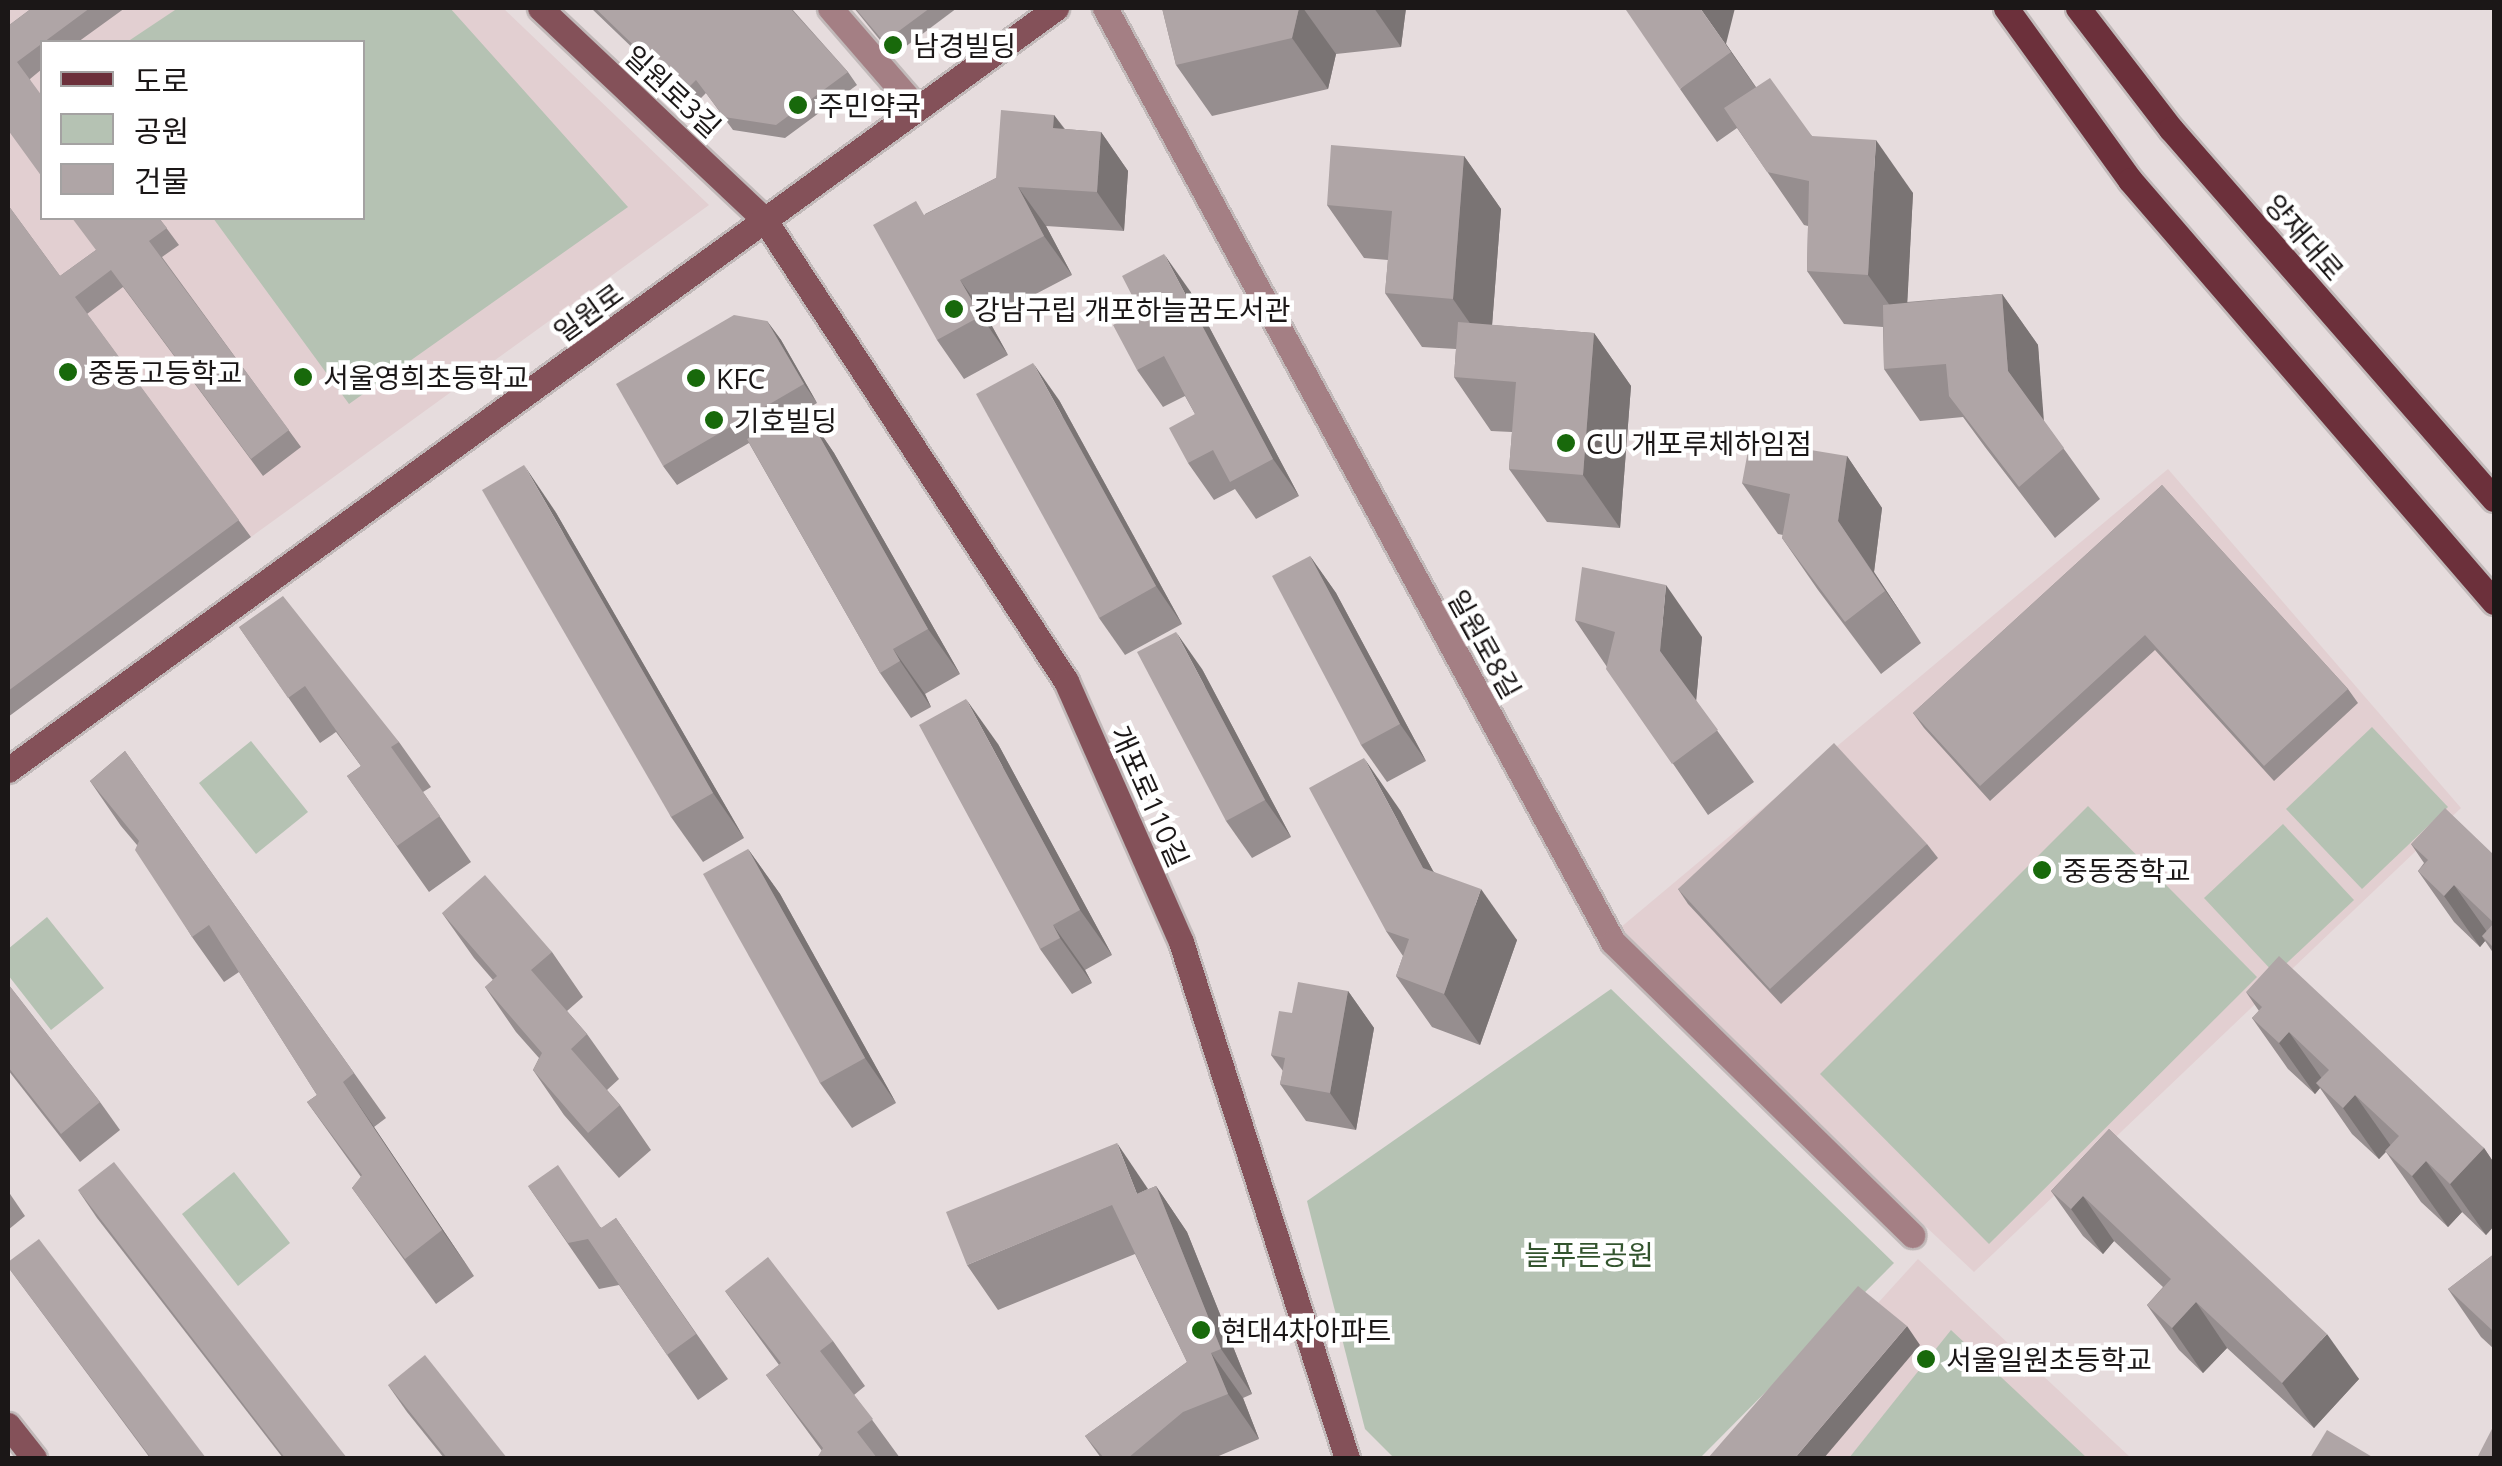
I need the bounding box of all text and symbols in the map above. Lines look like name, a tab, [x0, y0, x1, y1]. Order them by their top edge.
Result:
place label: 남경빌딩	[913, 28, 1016, 62]
marker: 남경빌딩	[882, 34, 904, 56]
street label: 일원로3길	[618, 38, 728, 144]
legend	[40, 40, 365, 220]
text: 도로	[134, 60, 189, 101]
place label: 주민약국	[818, 88, 921, 122]
marker: 주민약국	[787, 94, 809, 116]
text: 공원	[134, 110, 189, 151]
text: 건물	[134, 160, 189, 201]
street label: 양재대로	[2259, 187, 2351, 287]
street label: 일원로	[547, 276, 629, 348]
place label: 강남구립 개포하늘꿈도서관	[974, 292, 1290, 326]
marker: 강남구립 개포하늘꿈도서관	[943, 298, 965, 320]
place label: 중동고등학교	[88, 355, 243, 389]
place label: 서울영희초등학교	[323, 360, 529, 394]
marker: 중동고등학교	[57, 361, 79, 383]
place label: KFC	[716, 361, 765, 395]
marker: 서울영희초등학교	[292, 366, 314, 388]
marker: KFC	[685, 367, 707, 389]
place label: 기호빌딩	[734, 403, 837, 437]
marker: 기호빌딩	[703, 409, 725, 431]
place label: CU 개포루체하임점	[1586, 426, 1812, 460]
marker: CU 개포루체하임점	[1555, 432, 1577, 454]
street label: 일원로8길	[1441, 584, 1529, 704]
street label: 개포로110길	[1104, 720, 1196, 872]
place label: 중동중학교	[2062, 853, 2191, 887]
marker: 중동중학교	[2031, 859, 2053, 881]
park label: 늘푸른공원	[1525, 1237, 1653, 1271]
place label: 현대4차아파트	[1221, 1313, 1392, 1347]
marker: 현대4차아파트	[1190, 1319, 1212, 1341]
place label: 서울일원초등학교	[1946, 1342, 2152, 1376]
marker: 서울일원초등학교	[1915, 1348, 1937, 1370]

